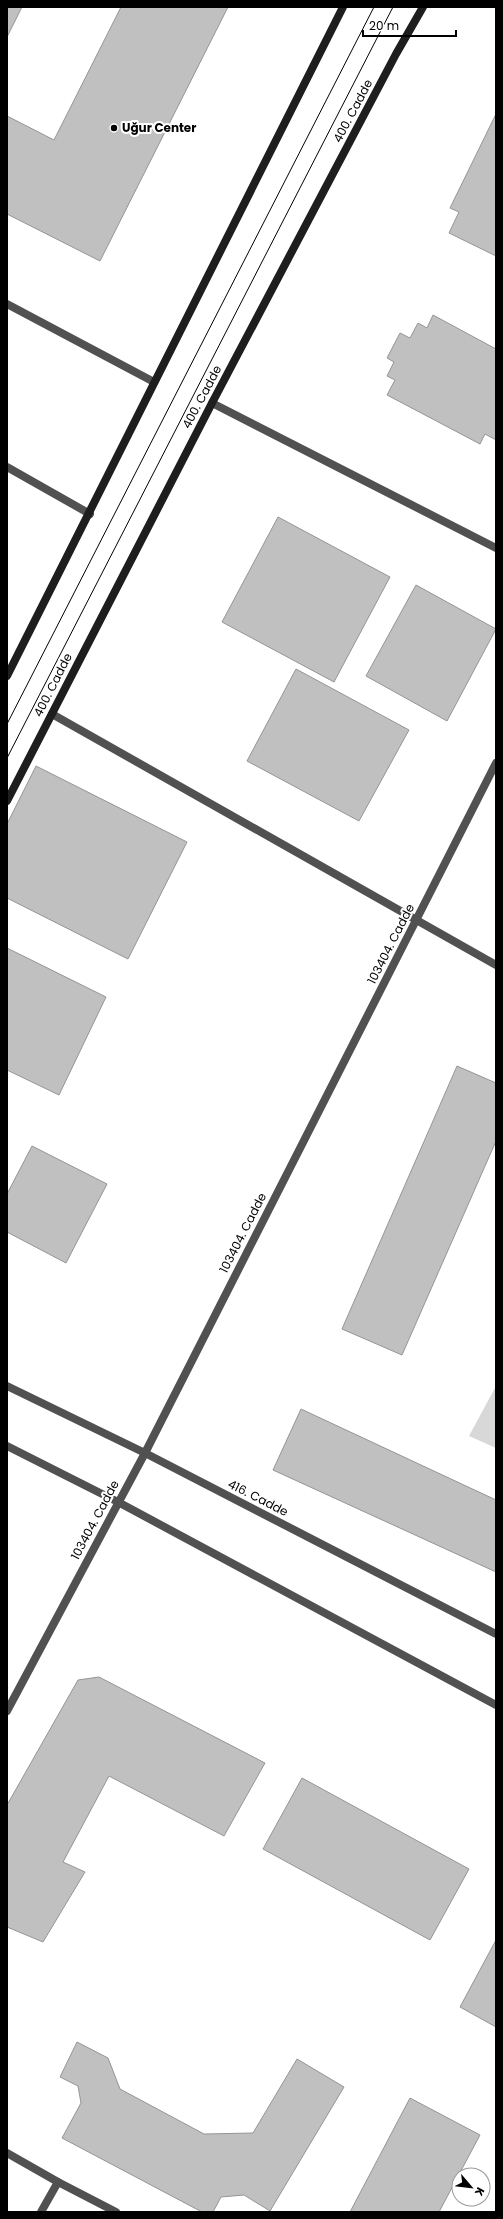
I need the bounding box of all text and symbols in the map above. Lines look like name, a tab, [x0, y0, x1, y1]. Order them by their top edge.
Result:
scale bar	[363, 12, 456, 38]
text: 20 m	[369, 17, 399, 34]
street label: 400. Cadde	[329, 76, 376, 145]
place label: Uğur Center	[122, 119, 196, 136]
marker: Uğur Center	[109, 123, 119, 133]
street label: 400. Cadde	[178, 362, 225, 431]
street label: 400. Cadde	[29, 650, 76, 720]
street label: 103404. Cadde	[363, 901, 418, 987]
street label: 103404. Cadde	[215, 1190, 270, 1276]
street label: 416. Cadde	[225, 1475, 291, 1520]
street label: 103404. Cadde	[66, 1477, 123, 1563]
north arrow	[451, 2167, 491, 2207]
text: K	[471, 2185, 489, 2199]

